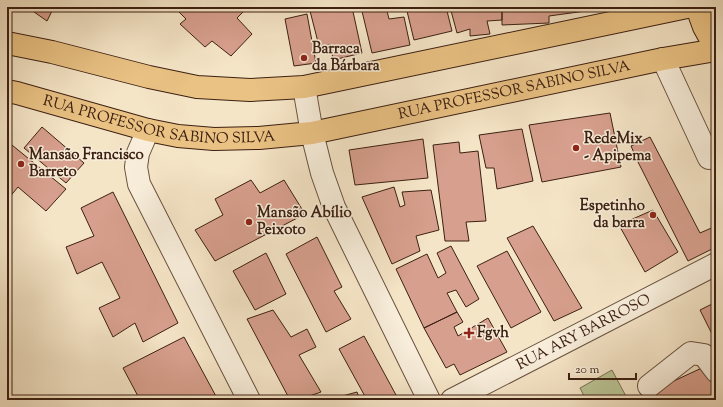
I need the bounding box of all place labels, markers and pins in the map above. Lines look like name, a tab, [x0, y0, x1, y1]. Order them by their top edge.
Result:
place label: Barraca da Bárbara	[312, 39, 380, 77]
marker: Barraca da Bárbara	[299, 53, 309, 63]
place label: RedeMix - Apipema	[584, 129, 652, 167]
marker: RedeMix - Apipema	[571, 143, 581, 153]
place label: Mansão Francisco Barreto	[29, 145, 144, 183]
marker: Mansão Francisco Barreto	[16, 159, 26, 169]
place label: Espetinho da barra	[580, 196, 645, 234]
place label: Mansão Abílio Peixoto	[257, 203, 352, 241]
marker: Espetinho da barra	[648, 210, 658, 220]
marker: Mansão Abílio Peixoto	[244, 217, 254, 227]
place label: Fgvh	[477, 323, 509, 344]
marker: Fgvh	[464, 328, 474, 338]

